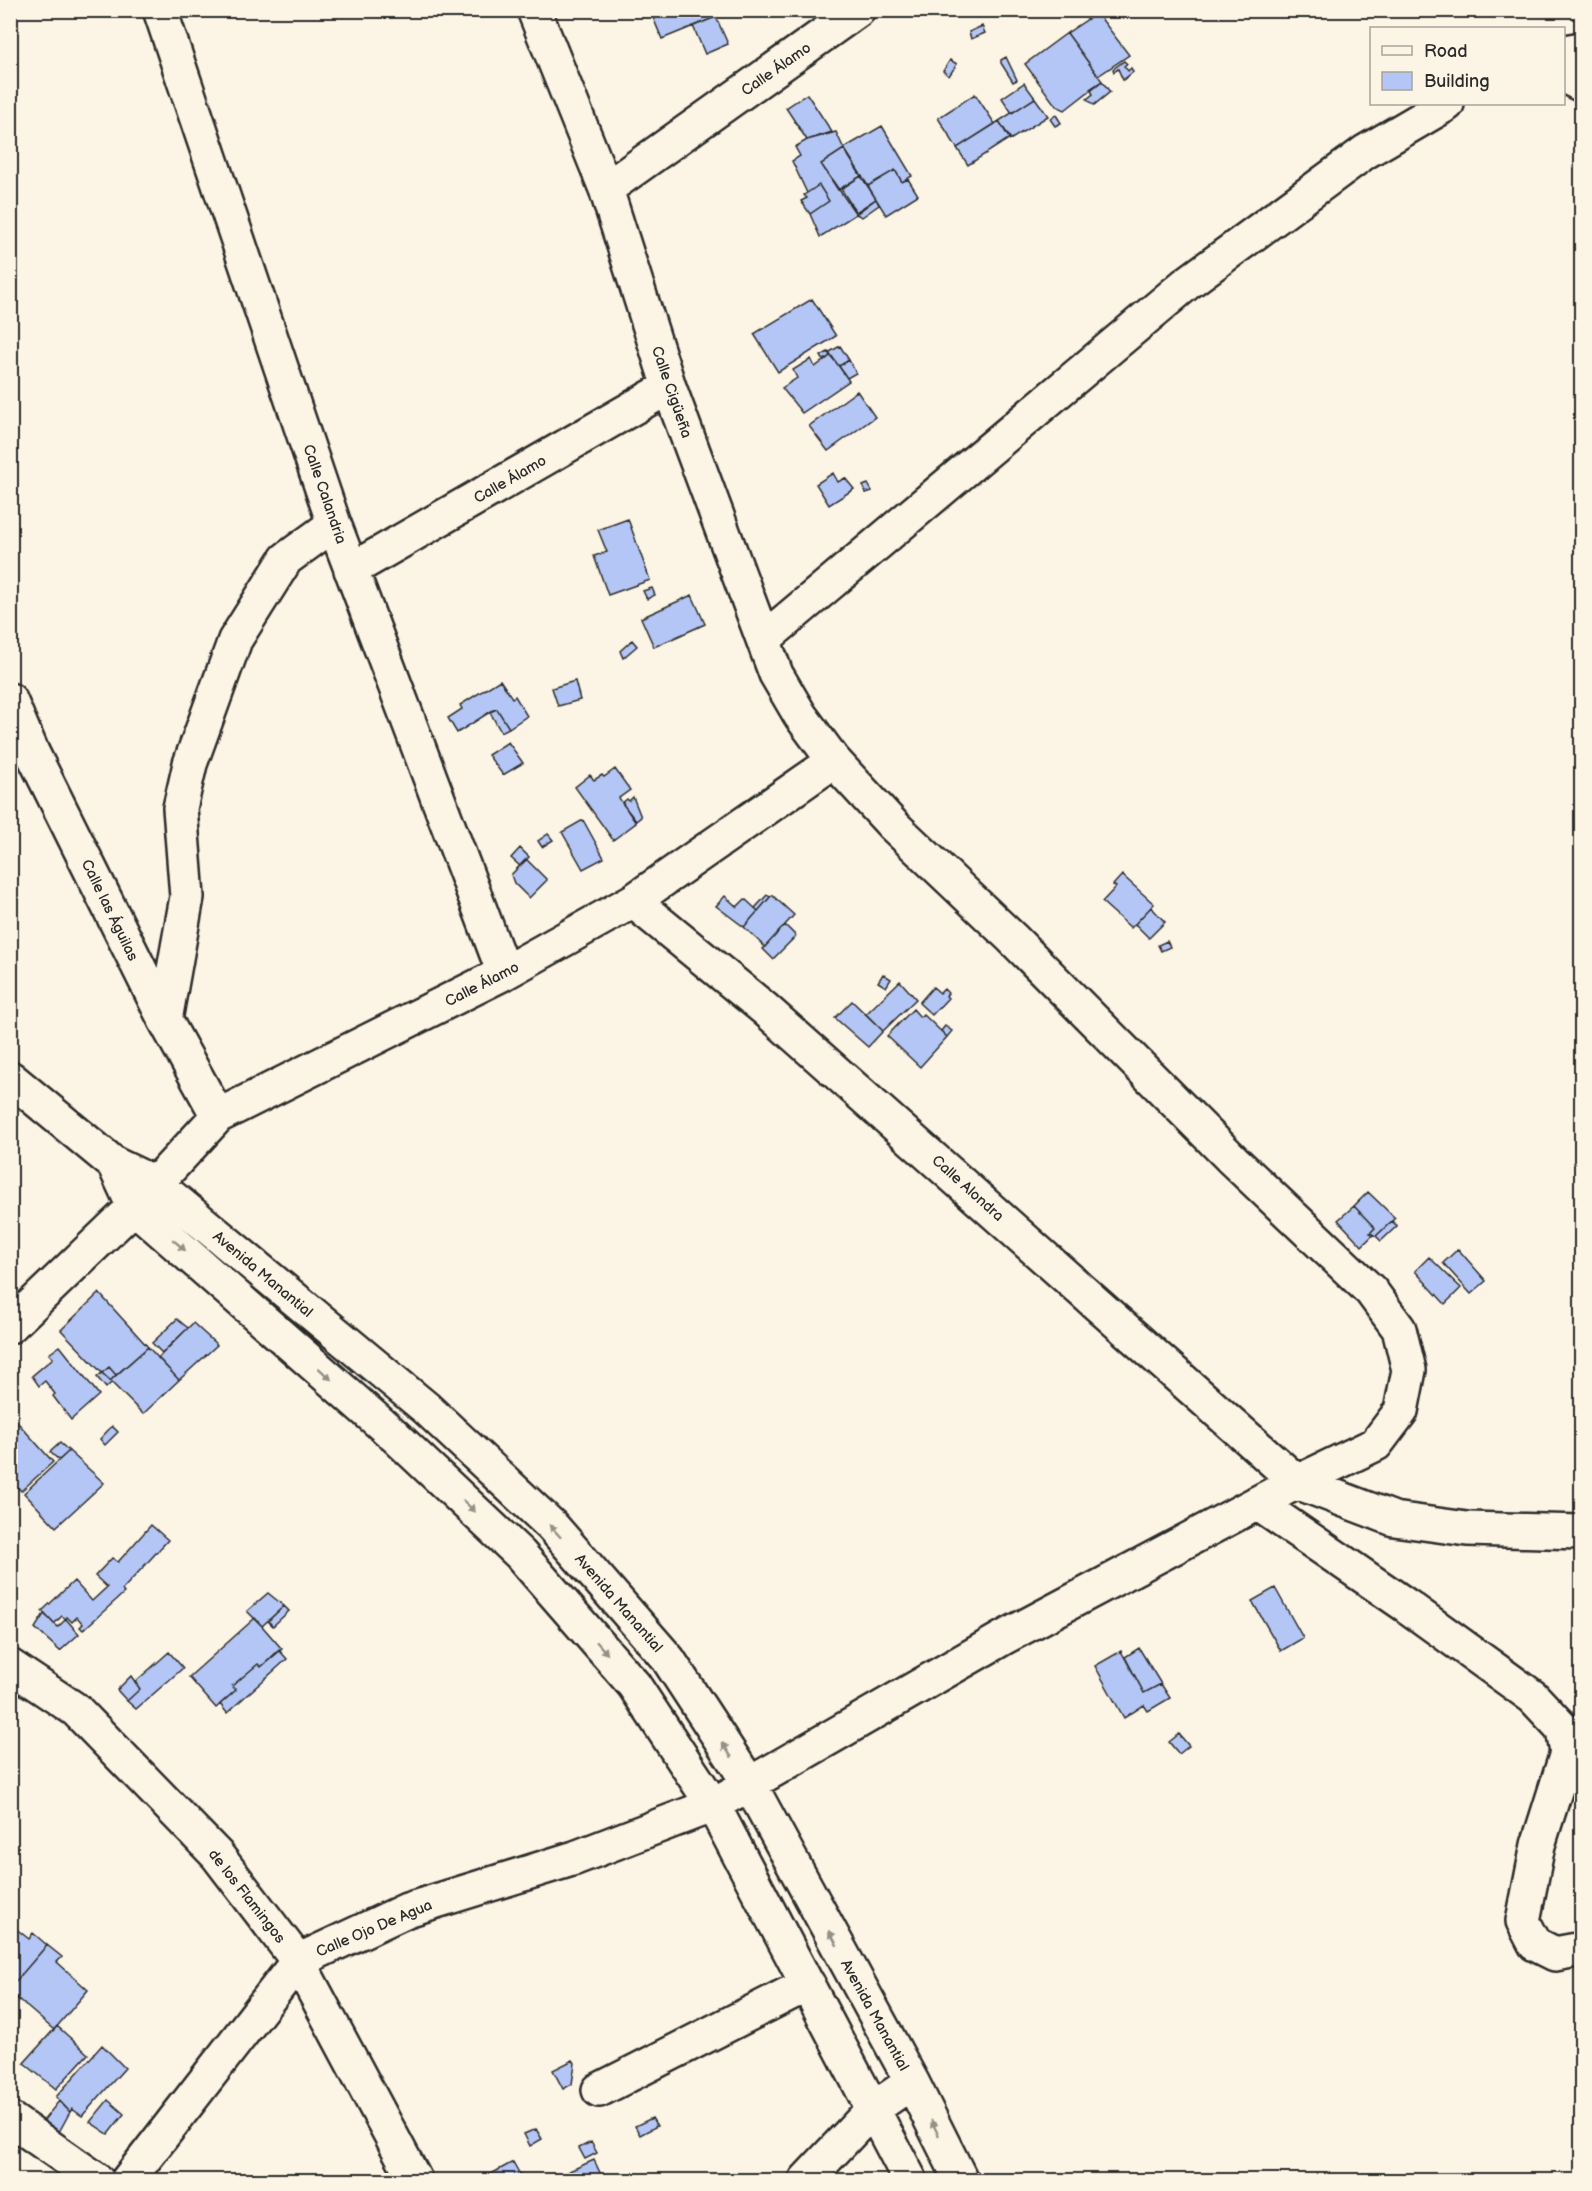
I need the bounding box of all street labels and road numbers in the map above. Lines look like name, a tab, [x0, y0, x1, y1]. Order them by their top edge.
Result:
street label: Calle Álamo	[738, 39, 815, 100]
street label: Calle Cigüeña	[647, 344, 696, 441]
street label: Calle Calandria	[299, 442, 350, 546]
street label: Calle Álamo	[471, 451, 550, 508]
street label: Calle las Águilas	[77, 856, 143, 965]
street label: Calle Álamo	[442, 958, 522, 1011]
street label: Calle Alondra	[928, 1151, 1008, 1226]
street label: Avenida Manantial	[209, 1227, 317, 1322]
street label: Avenida Manantial	[571, 1550, 667, 1657]
street label: de los Flamingos	[204, 1845, 290, 1948]
street label: Calle Ojo De Agua	[313, 1895, 435, 1961]
street label: Avenida Manantial	[836, 1956, 913, 2074]

